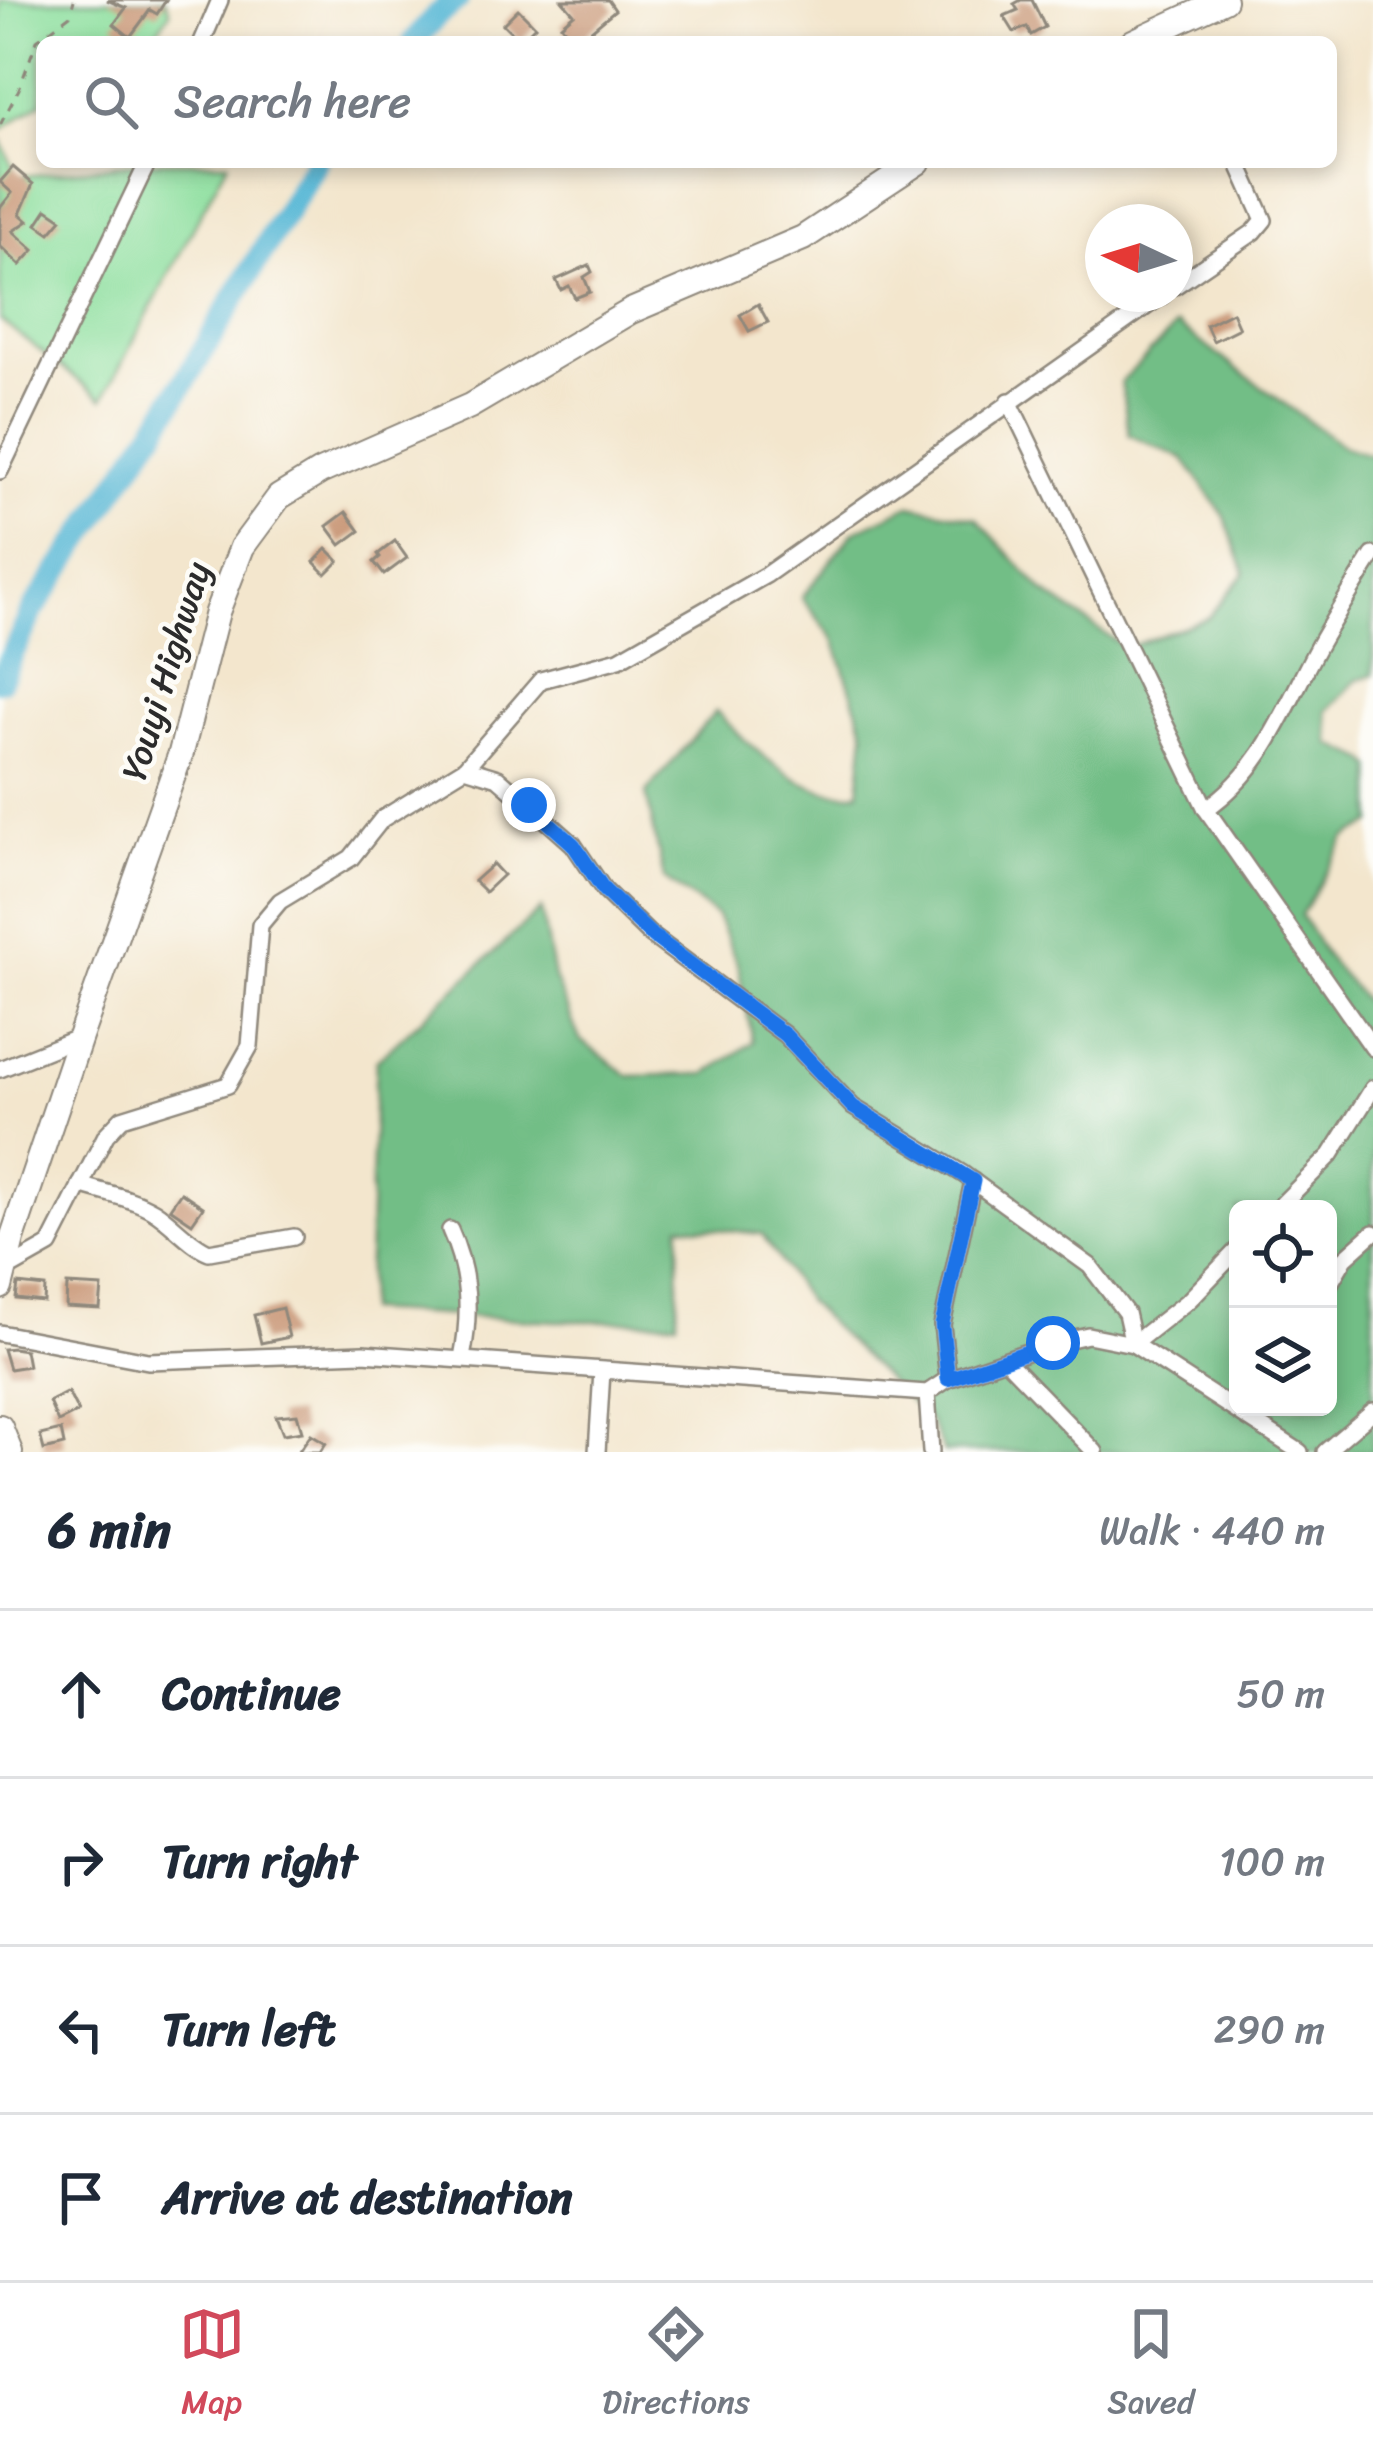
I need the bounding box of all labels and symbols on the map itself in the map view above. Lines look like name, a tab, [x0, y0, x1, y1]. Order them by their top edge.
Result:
north arrow	[1085, 204, 1193, 312]
street label: Youyi Highway	[102, 553, 230, 788]
route end	[502, 778, 556, 832]
route start	[1026, 1316, 1080, 1370]

